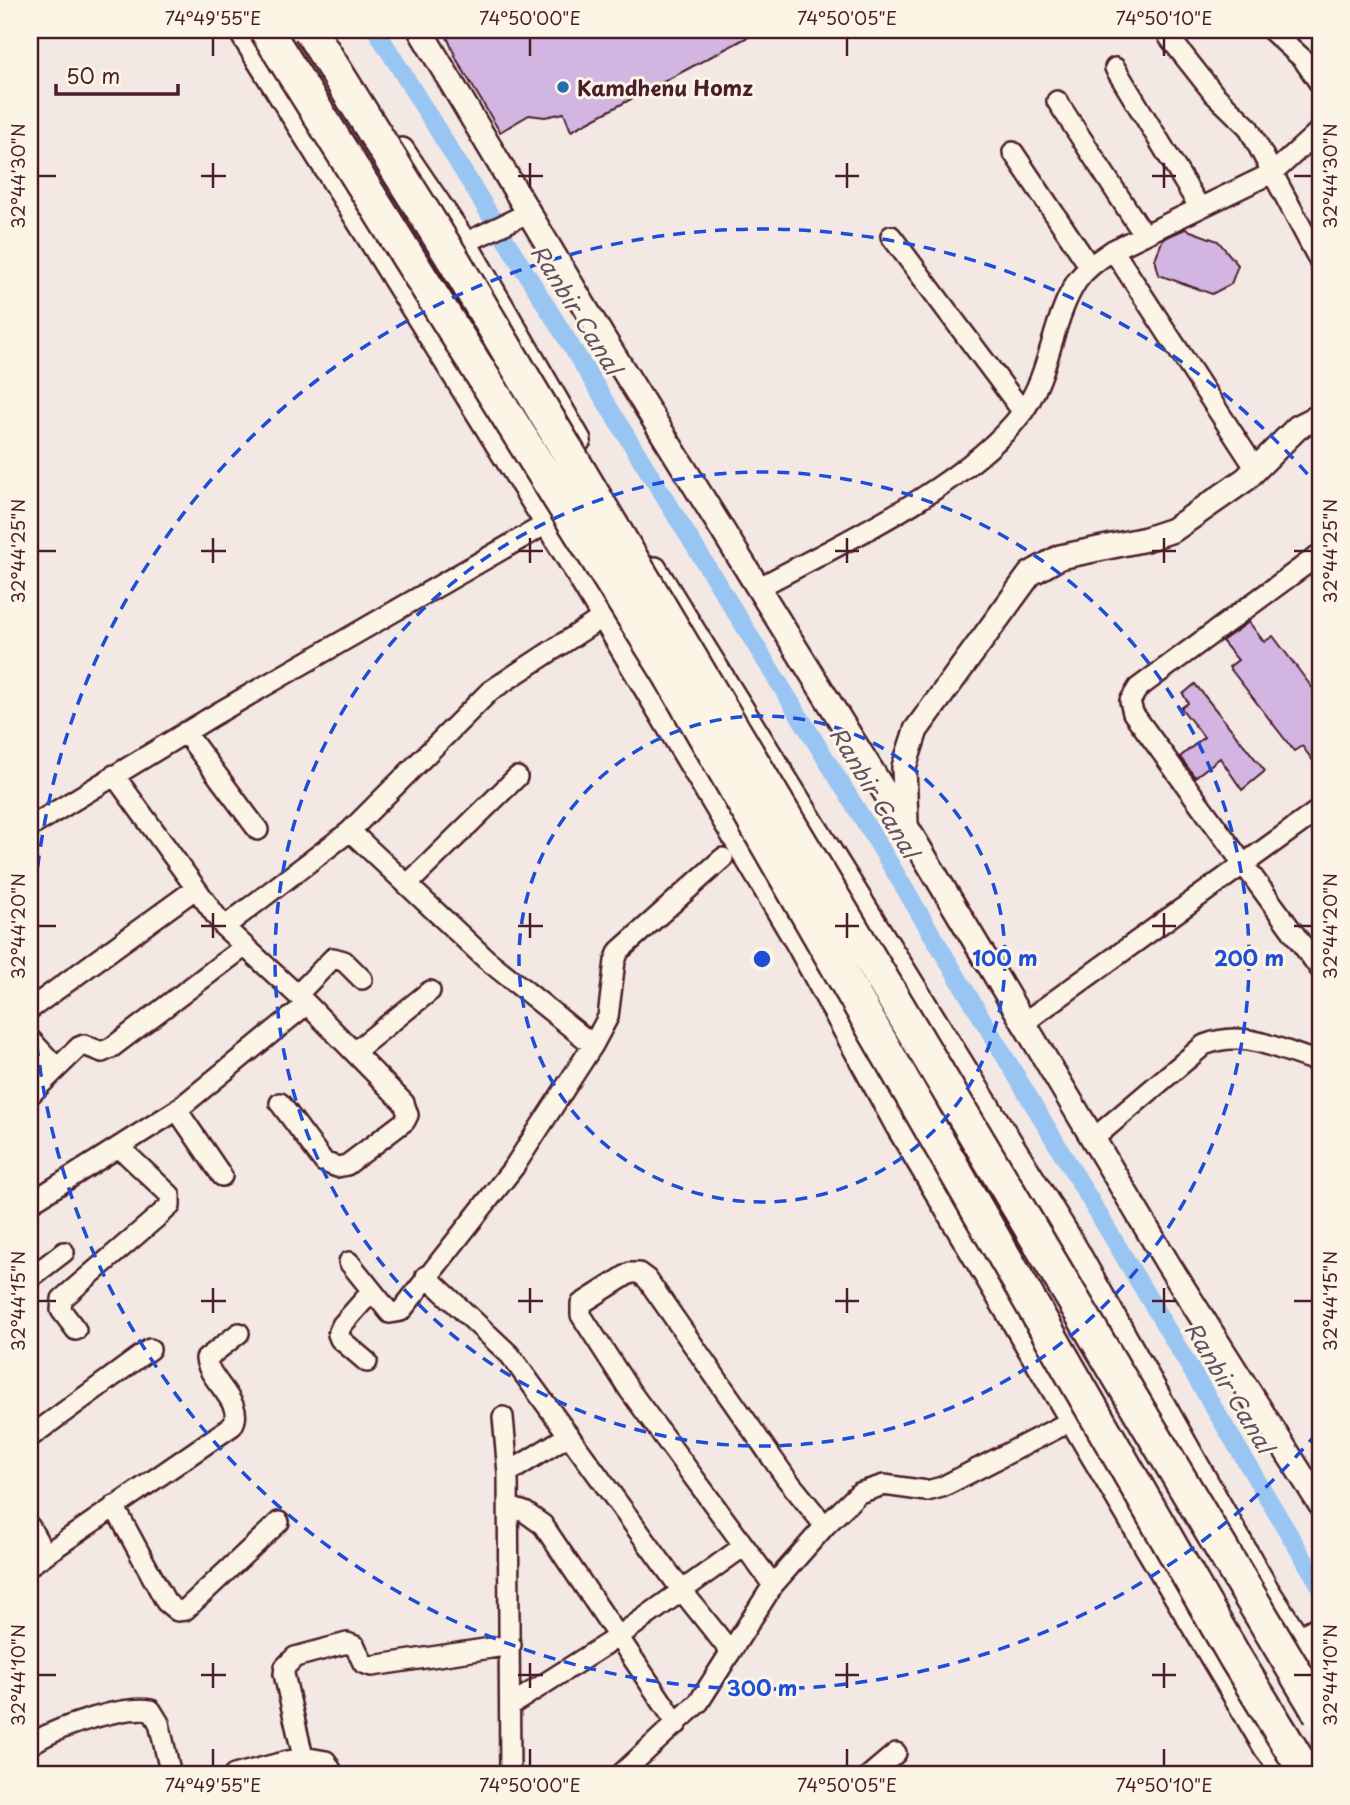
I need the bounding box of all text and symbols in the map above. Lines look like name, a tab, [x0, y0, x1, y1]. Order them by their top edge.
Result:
text: 74°49'55"E	[165, 4, 261, 31]
text: 74°50'00"E	[479, 4, 581, 31]
text: 74°50'05"E	[797, 4, 897, 31]
text: 74°50'10"E	[1116, 4, 1212, 31]
scale bar	[56, 52, 178, 96]
text: 50 m	[66, 59, 120, 91]
place label: Kamdhenu Homz	[577, 71, 753, 103]
marker: Kamdhenu Homz	[555, 79, 571, 95]
text: 32°44'30"N	[4, 123, 31, 229]
text: 32°44'30"N	[1316, 123, 1343, 229]
water label: Ranbir Canal	[523, 237, 633, 384]
text: 32°44'25"N	[4, 499, 31, 603]
text: 32°44'25"N	[1316, 499, 1343, 603]
water label: Ranbir Canal	[822, 720, 930, 867]
text: 32°44'20"N	[4, 873, 31, 979]
text: 32°44'20"N	[1316, 873, 1343, 979]
text: 100 m	[972, 941, 1038, 973]
text: 200 m	[1214, 941, 1284, 973]
centre of rings	[750, 947, 774, 971]
text: 32°44'15"N	[4, 1251, 31, 1351]
text: 32°44'15"N	[1316, 1251, 1343, 1351]
water label: Ranbir Canal	[1177, 1315, 1285, 1462]
text: 32°44'10"N	[4, 1624, 31, 1726]
text: 32°44'10"N	[1316, 1624, 1343, 1726]
text: 300 m	[727, 1671, 797, 1703]
text: 74°49'55"E	[165, 1771, 261, 1798]
text: 74°50'00"E	[479, 1771, 581, 1798]
text: 74°50'05"E	[797, 1771, 897, 1798]
text: 74°50'10"E	[1116, 1771, 1212, 1798]

